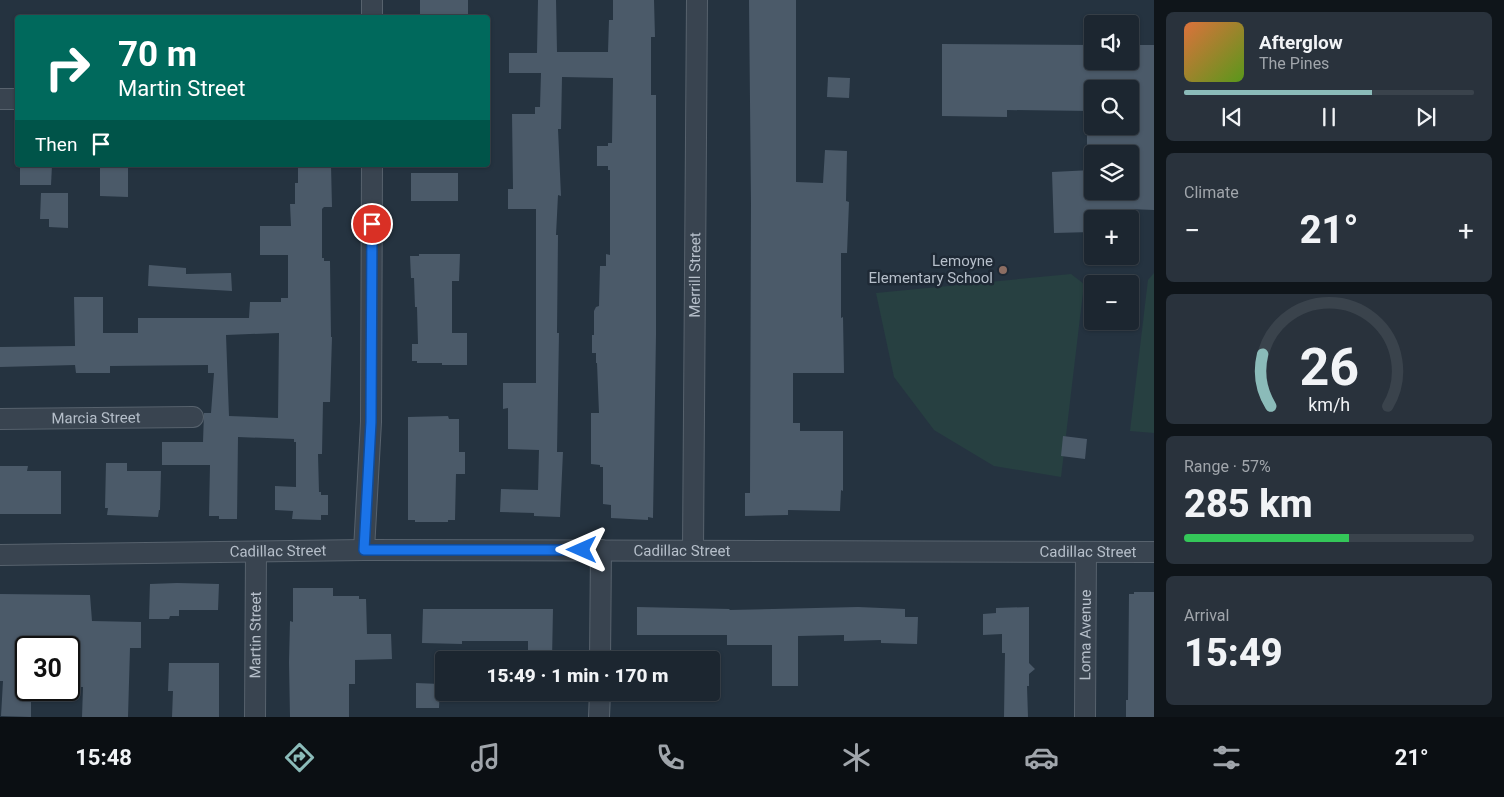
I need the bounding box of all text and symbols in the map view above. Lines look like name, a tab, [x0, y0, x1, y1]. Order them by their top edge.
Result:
map controls	[1084, 15, 1139, 330]
button: sound	[1084, 15, 1139, 70]
text: Afterglow	[1259, 31, 1343, 54]
text: 70 m	[118, 34, 197, 75]
icon: right	[35, 35, 100, 100]
text: The Pines	[1259, 54, 1329, 73]
text: Martin Street	[118, 76, 245, 101]
button: search	[1084, 80, 1139, 135]
icon: previous	[1218, 103, 1246, 131]
icon: pause	[1315, 103, 1343, 131]
icon: next	[1412, 103, 1440, 131]
icon: arrive	[87, 130, 115, 158]
text: Then	[35, 133, 77, 156]
button: layers	[1084, 145, 1139, 200]
text: Climate	[1184, 183, 1239, 202]
pin	[351, 203, 393, 245]
text: 21°	[1300, 208, 1358, 252]
icon: arrive	[358, 210, 386, 238]
button: +	[1084, 210, 1139, 265]
text: −	[1184, 214, 1200, 247]
text: +	[1458, 214, 1474, 247]
street label: Merrill Street	[686, 232, 704, 318]
place label: Lemoyne Elementary School	[869, 252, 993, 287]
marker: Lemoyne Elementary School	[997, 264, 1009, 276]
button: −	[1084, 275, 1139, 330]
text: 26	[1299, 337, 1359, 398]
text: km/h	[1308, 394, 1350, 415]
street label: Marcia Street	[51, 409, 141, 427]
text: Range · 57%	[1184, 457, 1271, 476]
text: 285 km	[1184, 482, 1313, 526]
position arrow	[555, 523, 607, 575]
street label: Cadillac Street	[229, 542, 327, 561]
street label: Cadillac Street	[634, 542, 730, 560]
street label: Cadillac Street	[1040, 543, 1136, 561]
street label: Loma Avenue	[1076, 590, 1095, 680]
street label: Martin Street	[246, 591, 265, 679]
text: Arrival	[1184, 606, 1229, 625]
text: 15:49	[1184, 631, 1283, 675]
speed limit sign: 30	[15, 636, 80, 701]
text: 15:49 · 1 min · 170 m	[486, 664, 669, 687]
icon: directions	[282, 740, 317, 775]
icon: music	[468, 740, 503, 775]
icon: phone	[653, 740, 688, 775]
icon: climate	[839, 740, 874, 775]
icon: car	[1024, 740, 1059, 775]
icon: filters	[1209, 740, 1244, 775]
text: 15:48	[75, 745, 132, 770]
text: 21°	[1395, 745, 1429, 770]

